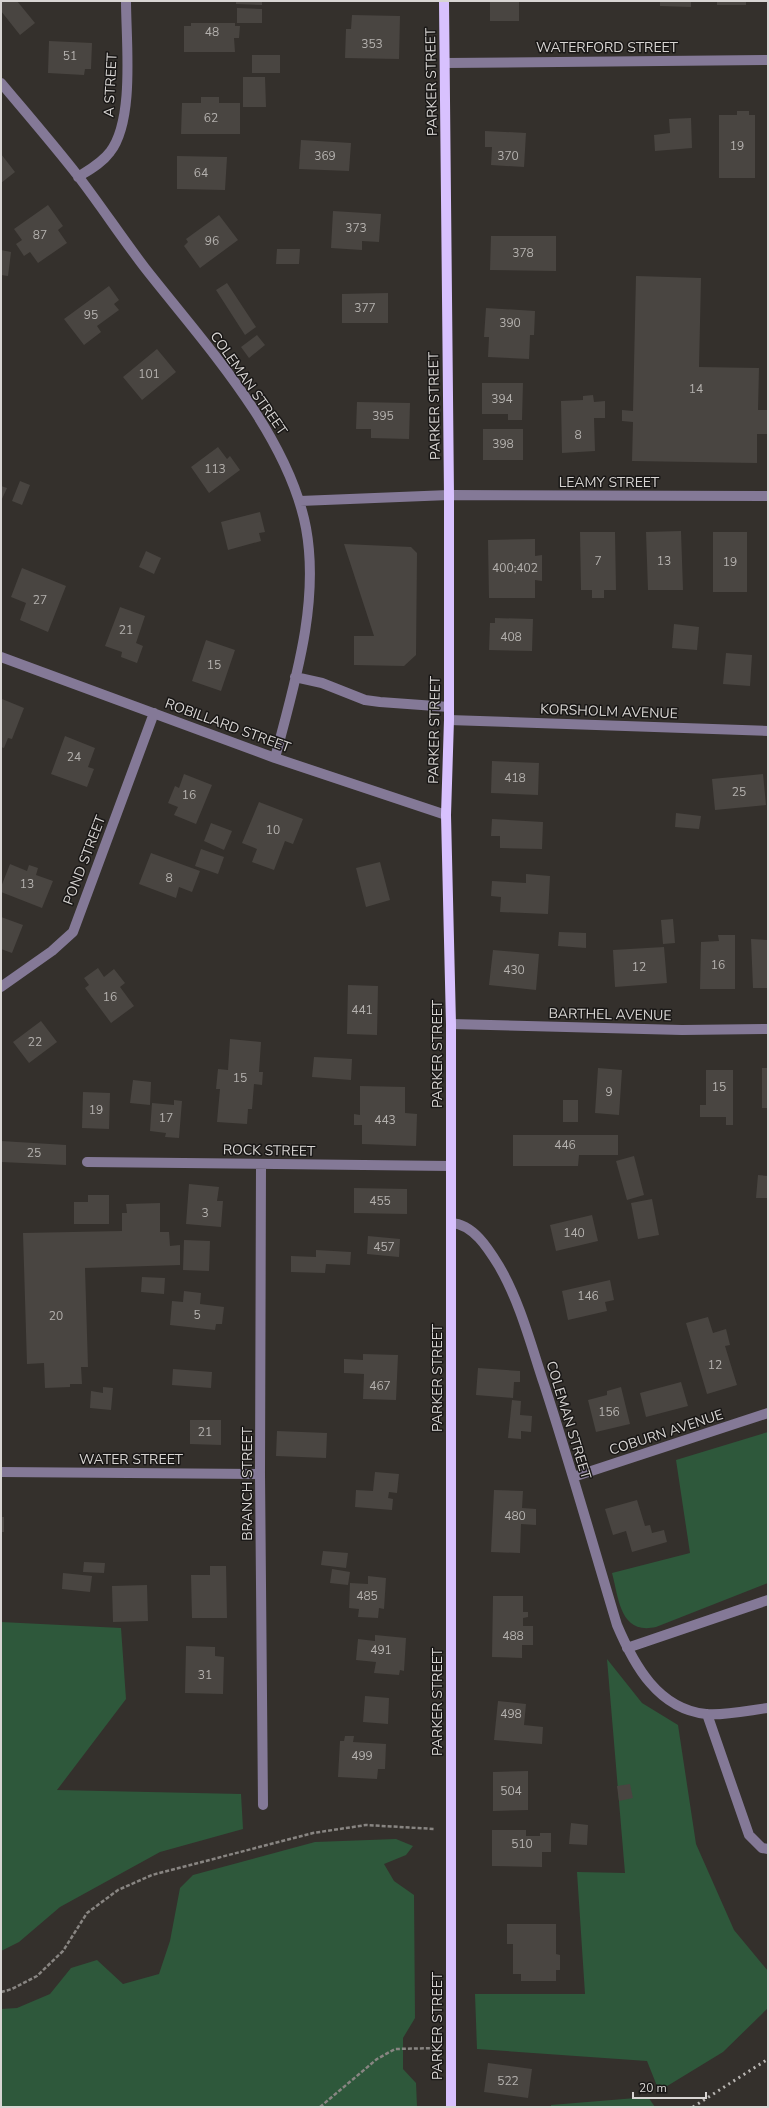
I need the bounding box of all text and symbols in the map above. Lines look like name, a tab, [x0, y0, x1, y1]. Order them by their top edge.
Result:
house number: 48	[205, 24, 219, 40]
street label: PARKER STREET	[421, 27, 442, 136]
house number: 353	[361, 36, 383, 52]
street label: WATERFORD STREET	[536, 38, 679, 57]
house number: 51	[63, 48, 77, 64]
street label: A STREET	[99, 52, 122, 118]
house number: 62	[204, 110, 218, 126]
house number: 19	[730, 138, 744, 154]
house number: 369	[314, 148, 336, 164]
house number: 370	[497, 148, 519, 164]
house number: 64	[194, 165, 208, 181]
house number: 373	[345, 220, 367, 236]
house number: 87	[33, 227, 47, 243]
house number: 96	[205, 233, 219, 249]
house number: 378	[512, 245, 534, 261]
house number: 377	[354, 300, 376, 316]
house number: 95	[84, 307, 98, 323]
house number: 390	[499, 315, 521, 331]
street label: COLEMAN STREET	[206, 328, 292, 439]
street label: PARKER STREET	[424, 351, 445, 460]
house number: 101	[138, 366, 160, 382]
house number: 14	[689, 381, 703, 397]
house number: 394	[491, 391, 513, 407]
house number: 395	[372, 408, 394, 424]
house number: 8	[574, 427, 582, 443]
house number: 398	[492, 436, 514, 452]
house number: 113	[204, 461, 226, 477]
street label: LEAMY STREET	[559, 473, 660, 492]
house number: 7	[594, 553, 602, 569]
house number: 13	[657, 553, 671, 569]
house number: 19	[723, 554, 737, 570]
house number: 400;402	[492, 560, 538, 576]
house number: 27	[33, 592, 47, 608]
house number: 21	[119, 622, 133, 638]
house number: 408	[500, 629, 522, 645]
house number: 15	[207, 657, 221, 673]
street label: PARKER STREET	[424, 675, 445, 784]
street label: ROBILLARD STREET	[162, 694, 294, 757]
street label: KORSHOLM AVENUE	[540, 700, 678, 723]
house number: 24	[67, 749, 81, 765]
house number: 418	[504, 770, 526, 786]
house number: 25	[732, 784, 746, 800]
house number: 16	[182, 787, 196, 803]
street label: POND STREET	[59, 812, 110, 908]
house number: 10	[266, 822, 280, 838]
house number: 8	[165, 870, 173, 886]
house number: 13	[20, 876, 34, 892]
house number: 16	[711, 957, 725, 973]
house number: 12	[632, 959, 646, 975]
house number: 430	[503, 962, 525, 978]
house number: 16	[103, 989, 117, 1005]
street label: PARKER STREET	[428, 999, 447, 1108]
house number: 441	[351, 1002, 373, 1018]
street label: BARTHEL AVENUE	[548, 1004, 672, 1025]
house number: 22	[28, 1034, 42, 1050]
house number: 15	[233, 1070, 247, 1086]
house number: 15	[712, 1079, 726, 1095]
house number: 9	[605, 1084, 613, 1100]
house number: 19	[89, 1102, 103, 1118]
house number: 17	[159, 1110, 173, 1126]
house number: 443	[374, 1112, 396, 1128]
house number: 446	[554, 1137, 576, 1153]
street label: ROCK STREET	[223, 1140, 316, 1161]
house number: 25	[27, 1145, 41, 1161]
house number: 455	[369, 1193, 391, 1209]
house number: 3	[201, 1205, 209, 1221]
house number: 140	[563, 1225, 585, 1241]
house number: 457	[373, 1239, 395, 1255]
house number: 146	[577, 1288, 599, 1304]
house number: 5	[193, 1307, 201, 1323]
house number: 20	[49, 1308, 63, 1324]
street label: PARKER STREET	[428, 1323, 447, 1432]
house number: 12	[708, 1357, 722, 1373]
street label: COLEMAN STREET	[542, 1359, 596, 1482]
house number: 467	[369, 1378, 391, 1394]
house number: 156	[598, 1404, 620, 1420]
street label: COBURN AVENUE	[607, 1405, 726, 1460]
house number: 21	[198, 1424, 212, 1440]
street label: BRANCH STREET	[238, 1427, 257, 1541]
street label: WATER STREET	[79, 1450, 184, 1469]
house number: 480	[504, 1508, 526, 1524]
house number: 485	[356, 1588, 378, 1604]
house number: 488	[502, 1628, 524, 1644]
house number: 491	[370, 1642, 392, 1658]
street label: PARKER STREET	[428, 1647, 447, 1756]
house number: 31	[198, 1667, 212, 1683]
house number: 498	[500, 1706, 522, 1722]
house number: 499	[351, 1748, 373, 1764]
house number: 504	[500, 1783, 522, 1799]
house number: 510	[511, 1836, 533, 1852]
street label: PARKER STREET	[428, 1971, 447, 2080]
house number: 522	[497, 2073, 519, 2089]
scale bar	[633, 2074, 706, 2100]
text: 20 m	[639, 2080, 667, 2096]

